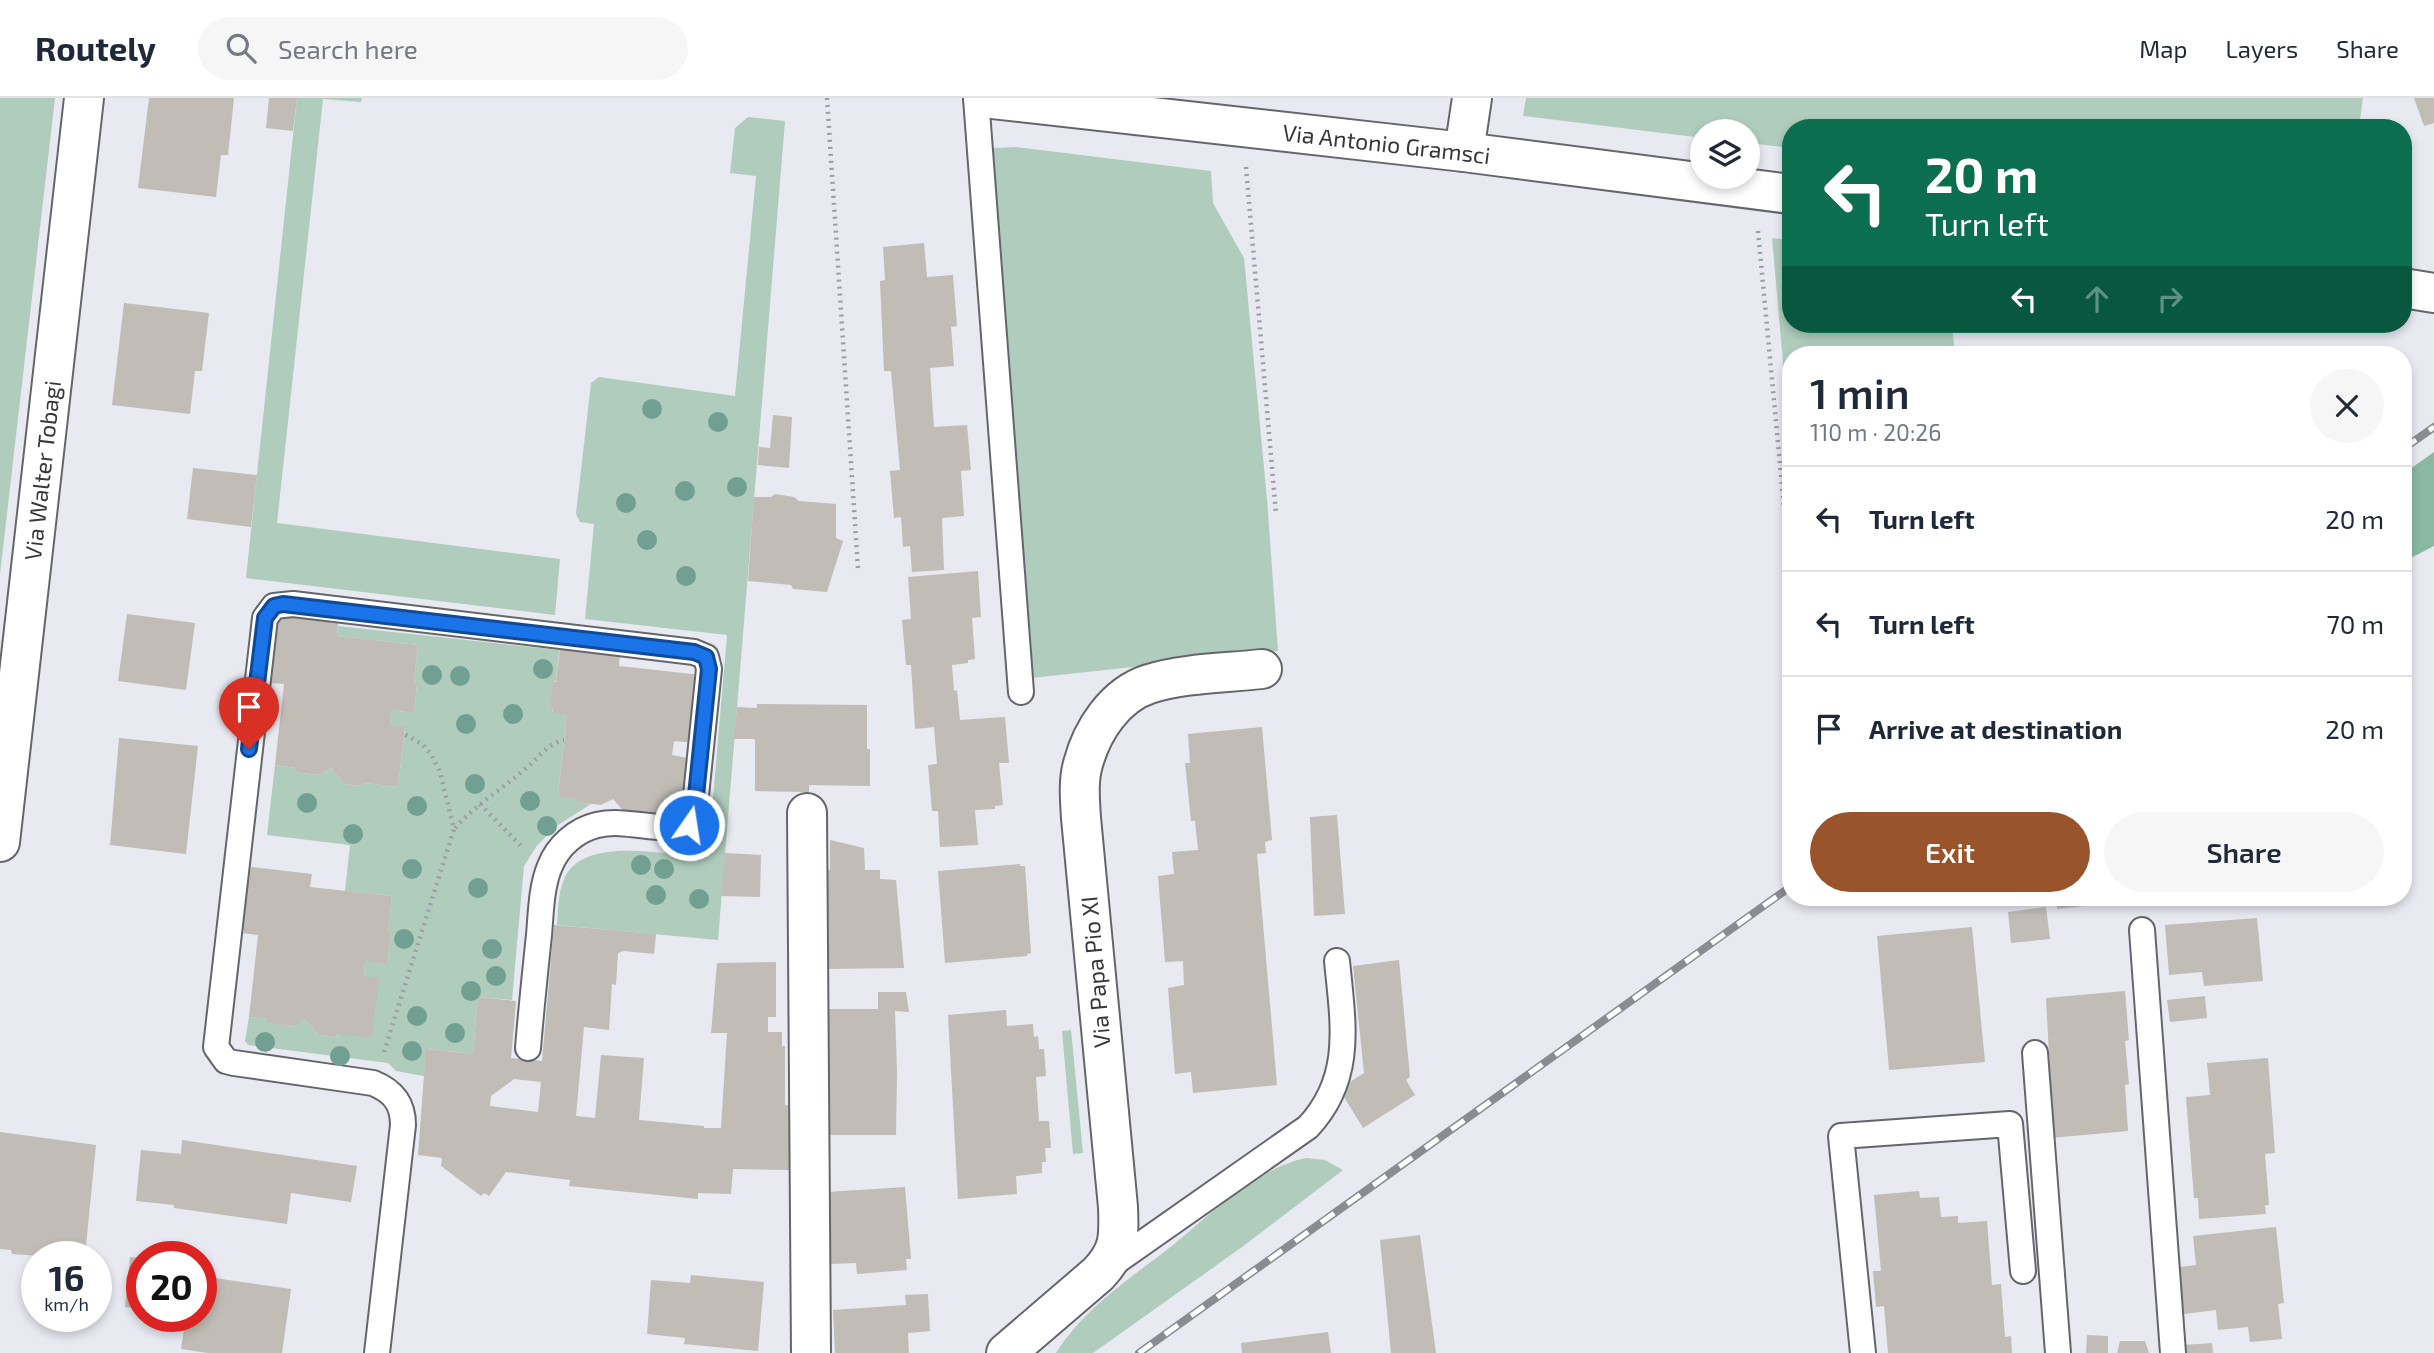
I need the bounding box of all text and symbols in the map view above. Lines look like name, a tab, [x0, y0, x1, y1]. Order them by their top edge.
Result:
search box	[198, 17, 688, 80]
text: Routely	[35, 28, 156, 68]
icon: search	[222, 29, 260, 67]
text: Search here	[278, 33, 418, 64]
text: Map	[2139, 34, 2187, 63]
text: Layers	[2225, 34, 2298, 63]
text: Share	[2336, 34, 2399, 63]
street label: Via Antonio Gramsci	[1281, 118, 1492, 169]
map controls	[1690, 119, 1760, 189]
button: layers	[1690, 119, 1760, 189]
text: 20 m	[1925, 144, 2038, 203]
icon: left	[1810, 147, 1901, 238]
text: Turn left	[1925, 204, 2049, 242]
icon: left	[2005, 280, 2043, 318]
icon: ahead	[2078, 280, 2116, 318]
icon: right	[2151, 280, 2189, 318]
text: 1 min	[1810, 367, 1910, 417]
button: close	[2310, 369, 2384, 443]
street label: Via Walter Tobagi	[18, 379, 66, 562]
text: 110 m · 20:26	[1810, 418, 1941, 446]
icon: left	[1810, 500, 1848, 538]
text: Turn left	[1869, 503, 1975, 534]
text: 20 m	[2325, 503, 2384, 534]
icon: left	[1810, 605, 1848, 643]
text: Turn left	[1869, 608, 1975, 639]
text: 70 m	[2326, 608, 2384, 639]
pin	[219, 677, 279, 749]
icon: arrive	[230, 688, 268, 726]
icon: arrive	[1810, 710, 1848, 748]
text: Arrive at destination	[1869, 713, 2122, 744]
text: 20 m	[2325, 713, 2384, 744]
position arrow	[652, 788, 726, 862]
button: Exit	[1810, 812, 2090, 892]
button: Share	[2104, 812, 2384, 892]
street label: Via Papa Pio XI	[1074, 895, 1116, 1049]
speed limit sign: 20	[126, 1241, 217, 1332]
text: 16	[49, 1256, 84, 1298]
text: km/h	[44, 1293, 89, 1315]

